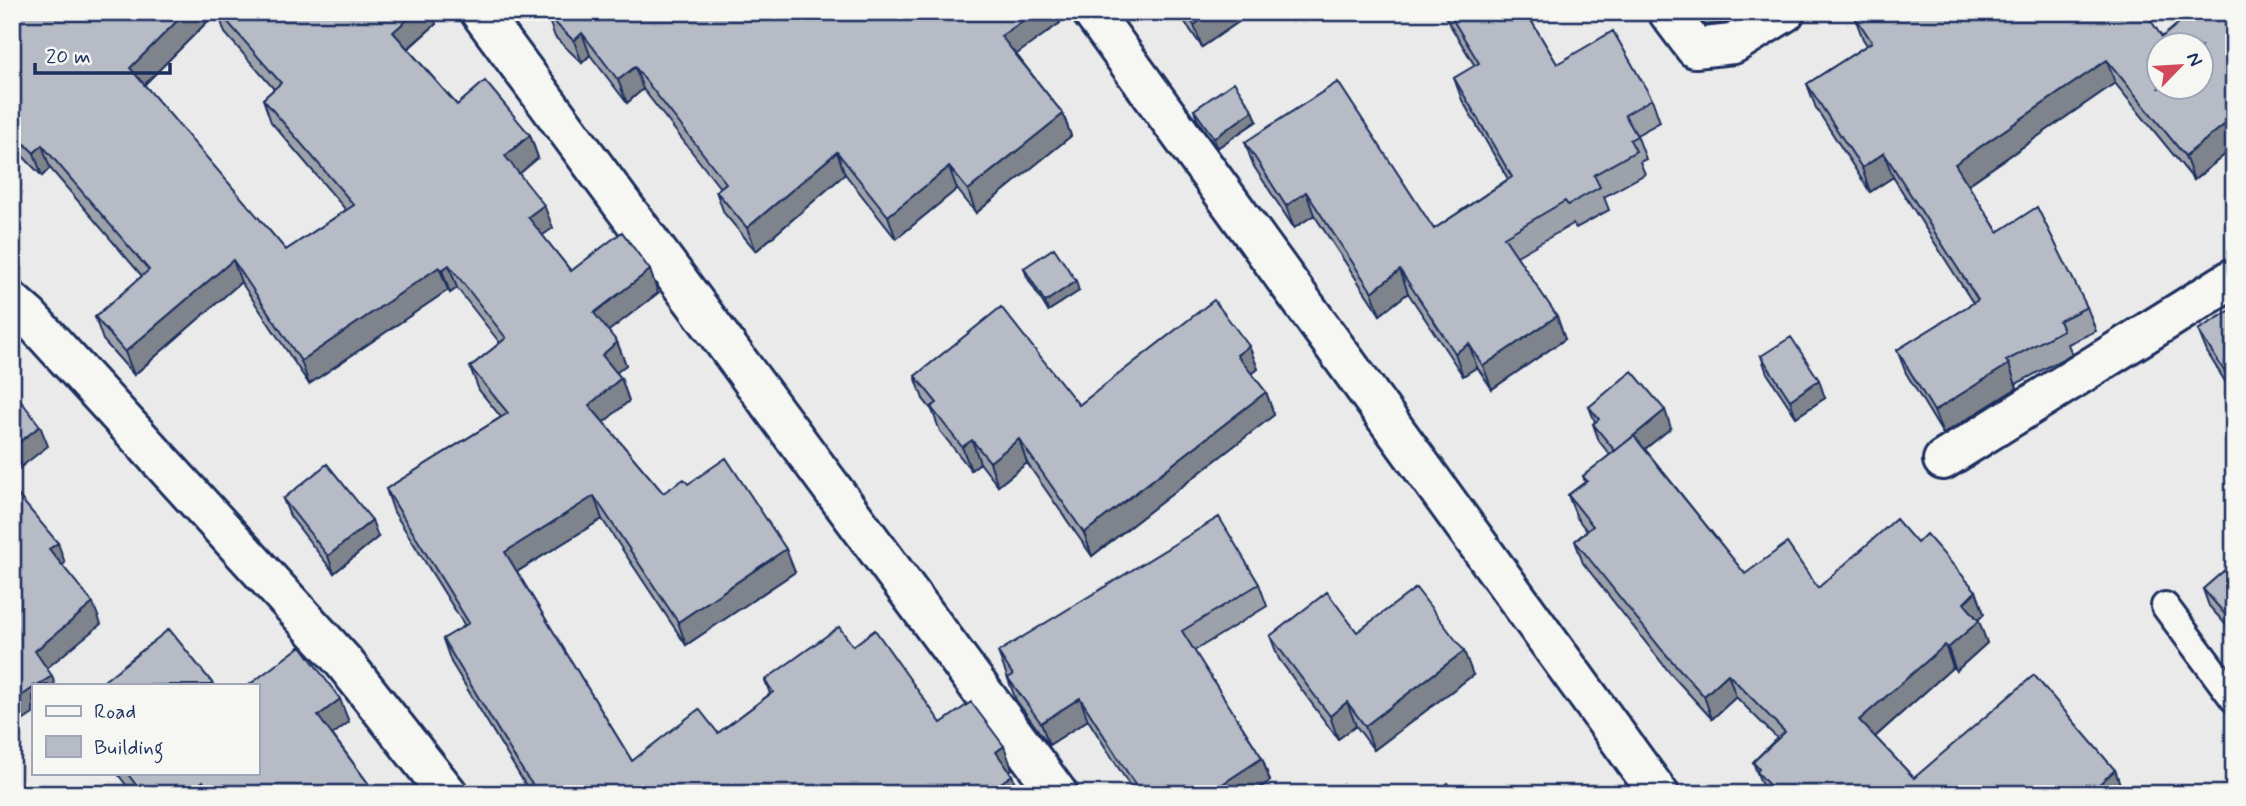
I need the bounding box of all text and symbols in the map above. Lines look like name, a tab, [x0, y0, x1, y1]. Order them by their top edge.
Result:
scale bar	[35, 32, 170, 76]
north arrow	[2144, 32, 2214, 102]
text: 20 m	[46, 43, 91, 71]
text: N	[2180, 48, 2208, 70]
legend	[32, 684, 259, 774]
text: Road	[94, 698, 136, 726]
text: Building	[94, 734, 164, 764]

